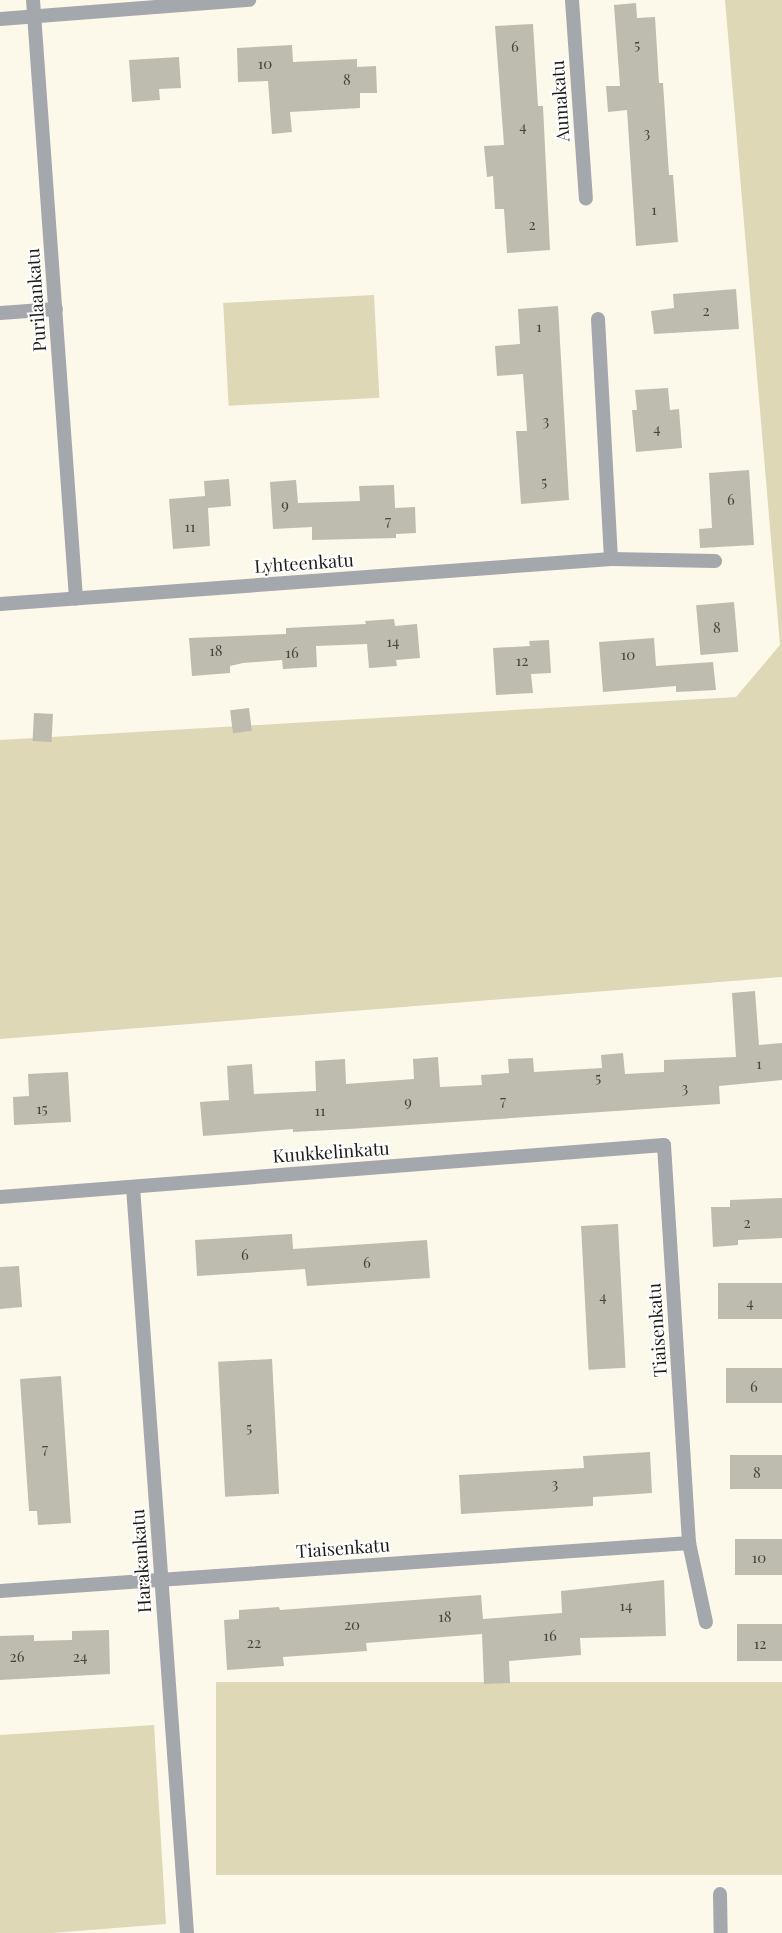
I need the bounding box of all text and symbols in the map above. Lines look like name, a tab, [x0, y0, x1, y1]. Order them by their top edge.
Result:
house number: 5	[634, 36, 640, 54]
house number: 6	[511, 38, 519, 56]
house number: 10	[258, 55, 272, 73]
street label: Aumakatu	[546, 59, 574, 143]
house number: 8	[343, 71, 351, 89]
house number: 4	[519, 118, 527, 136]
house number: 3	[644, 124, 650, 142]
house number: 1	[651, 201, 657, 219]
house number: 2	[528, 216, 536, 234]
street label: Purilaankatu	[22, 248, 50, 352]
house number: 2	[702, 302, 710, 320]
house number: 1	[536, 318, 542, 336]
house number: 3	[543, 412, 549, 430]
house number: 4	[653, 420, 661, 438]
house number: 5	[541, 473, 547, 491]
house number: 6	[727, 491, 735, 509]
house number: 9	[281, 496, 289, 514]
house number: 7	[385, 512, 391, 530]
house number: 11	[184, 518, 196, 536]
street label: Lyhteenkatu	[254, 549, 354, 577]
house number: 8	[713, 619, 721, 637]
house number: 14	[387, 633, 399, 651]
house number: 18	[209, 642, 223, 660]
house number: 16	[285, 644, 299, 662]
house number: 10	[621, 646, 635, 664]
house number: 12	[516, 652, 528, 670]
house number: 1	[756, 1055, 762, 1073]
house number: 5	[595, 1069, 601, 1087]
house number: 3	[682, 1079, 688, 1097]
house number: 7	[500, 1092, 506, 1110]
house number: 9	[404, 1093, 412, 1111]
house number: 15	[36, 1100, 48, 1118]
house number: 11	[314, 1102, 326, 1120]
street label: Kuukkelinkatu	[272, 1137, 390, 1167]
house number: 2	[743, 1214, 751, 1232]
house number: 6	[241, 1246, 249, 1264]
house number: 6	[363, 1254, 371, 1272]
street label: Tiaisenkatu	[643, 1282, 671, 1378]
house number: 4	[599, 1288, 607, 1306]
house number: 4	[746, 1294, 754, 1312]
house number: 6	[750, 1378, 758, 1396]
house number: 5	[246, 1419, 252, 1437]
house number: 7	[42, 1440, 48, 1458]
house number: 8	[753, 1464, 761, 1482]
house number: 3	[552, 1475, 558, 1493]
street label: Harakankatu	[127, 1508, 155, 1614]
street label: Tiaisenkatu	[295, 1534, 391, 1562]
house number: 10	[752, 1549, 766, 1567]
house number: 14	[620, 1597, 632, 1615]
house number: 18	[438, 1608, 452, 1626]
house number: 20	[344, 1616, 360, 1634]
house number: 16	[543, 1627, 557, 1645]
house number: 22	[247, 1634, 261, 1652]
house number: 12	[754, 1635, 766, 1653]
house number: 26	[10, 1648, 24, 1666]
house number: 24	[73, 1648, 87, 1666]

